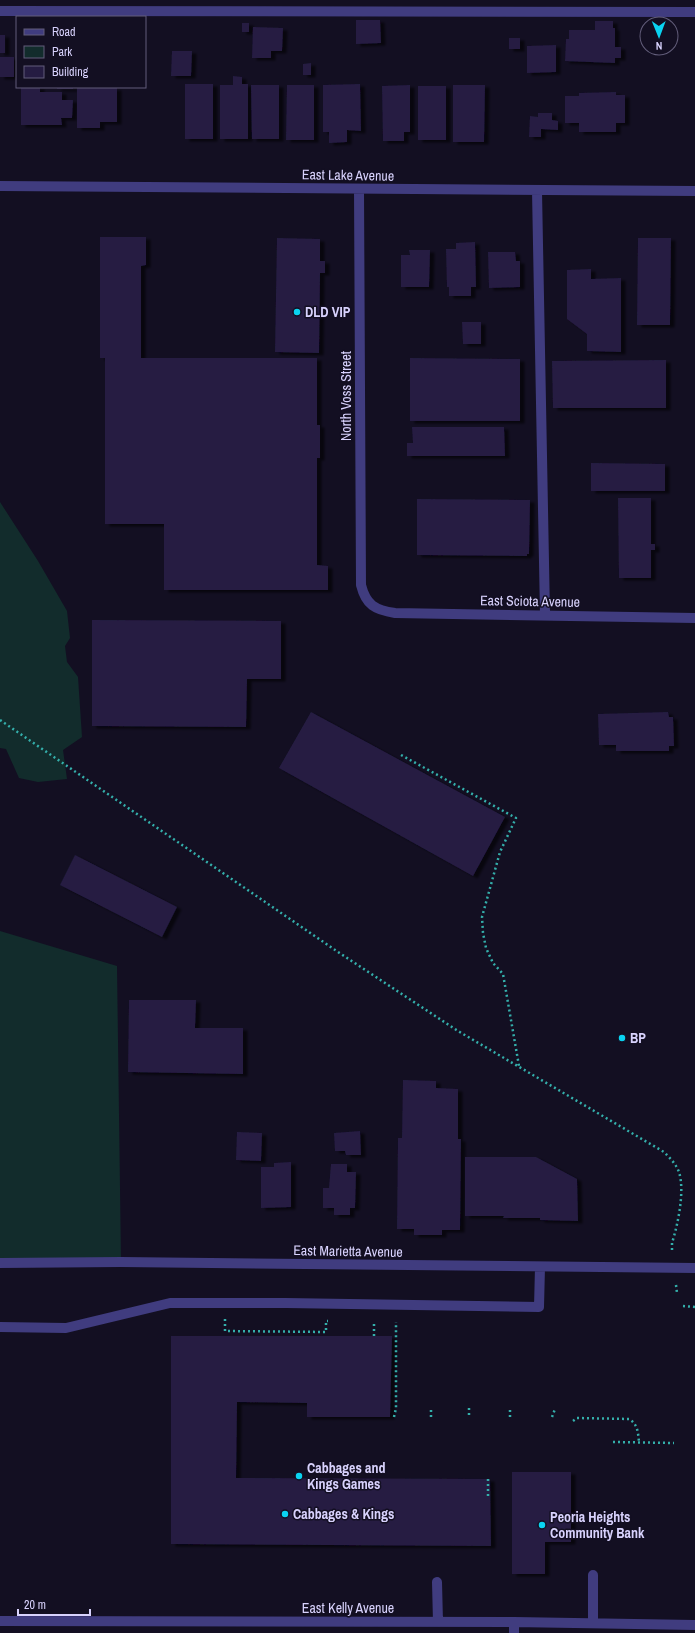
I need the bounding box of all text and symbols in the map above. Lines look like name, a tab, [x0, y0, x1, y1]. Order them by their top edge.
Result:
legend	[16, 16, 146, 88]
north arrow	[639, 16, 679, 56]
text: Road	[52, 24, 76, 40]
text: N	[656, 39, 663, 53]
text: Park	[52, 44, 72, 60]
text: Building	[52, 64, 89, 80]
street label: East Lake Avenue	[302, 165, 394, 185]
place label: DLD VIP	[305, 303, 351, 321]
marker: DLD VIP	[292, 307, 302, 317]
street label: North Voss Street	[337, 351, 355, 441]
street label: East Sciota Avenue	[480, 591, 580, 611]
place label: BP	[630, 1029, 646, 1047]
marker: BP	[617, 1033, 627, 1043]
street label: East Marietta Avenue	[293, 1241, 403, 1261]
place label: Cabbages and Kings Games	[307, 1459, 385, 1493]
marker: Cabbages and Kings Games	[294, 1471, 304, 1481]
place label: Cabbages & Kings	[293, 1505, 394, 1523]
place label: Peoria Heights Community Bank	[550, 1508, 645, 1542]
marker: Cabbages & Kings	[280, 1509, 290, 1519]
marker: Peoria Heights Community Bank	[537, 1520, 547, 1530]
scale bar	[18, 1591, 90, 1617]
text: 20 m	[24, 1597, 46, 1613]
street label: East Kelly Avenue	[302, 1599, 394, 1617]

